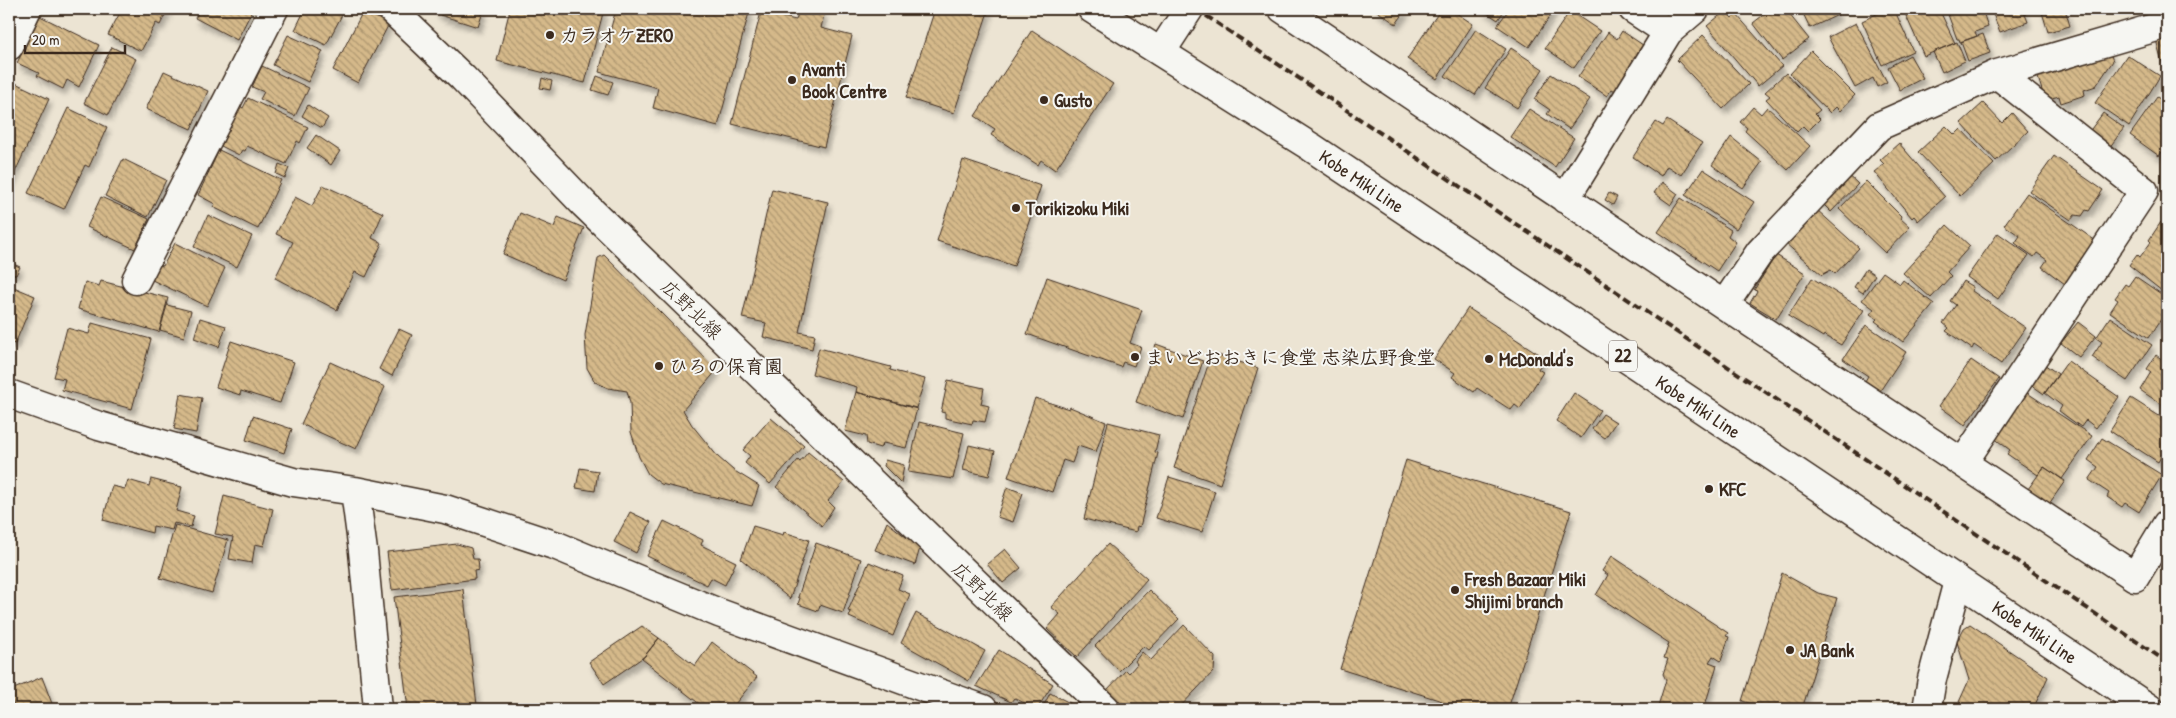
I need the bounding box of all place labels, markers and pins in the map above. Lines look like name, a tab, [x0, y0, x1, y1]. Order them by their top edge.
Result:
place label: カラオケZERO	[560, 22, 674, 48]
marker: カラオケZERO	[544, 29, 556, 41]
place label: Avanti Book Centre	[802, 56, 888, 104]
marker: Avanti Book Centre	[786, 74, 798, 86]
place label: Gusto	[1054, 87, 1093, 113]
marker: Gusto	[1038, 94, 1050, 106]
place label: Torikizoku Miki	[1025, 195, 1130, 221]
marker: Torikizoku Miki	[1010, 202, 1022, 214]
place label: まいどおおきに食堂 志染広野食堂	[1145, 344, 1436, 370]
place label: McDonald's	[1499, 346, 1574, 372]
marker: まいどおおきに食堂 志染広野食堂	[1129, 351, 1141, 363]
place label: ひろの保育園	[669, 353, 783, 379]
marker: McDonald's	[1483, 353, 1495, 365]
marker: ひろの保育園	[653, 360, 665, 372]
place label: KFC	[1719, 476, 1746, 502]
marker: KFC	[1703, 483, 1715, 495]
place label: Fresh Bazaar Miki Shijimi branch	[1464, 566, 1586, 614]
marker: Fresh Bazaar Miki Shijimi branch	[1449, 584, 1461, 596]
place label: JA Bank	[1800, 637, 1854, 663]
marker: JA Bank	[1784, 644, 1796, 656]

